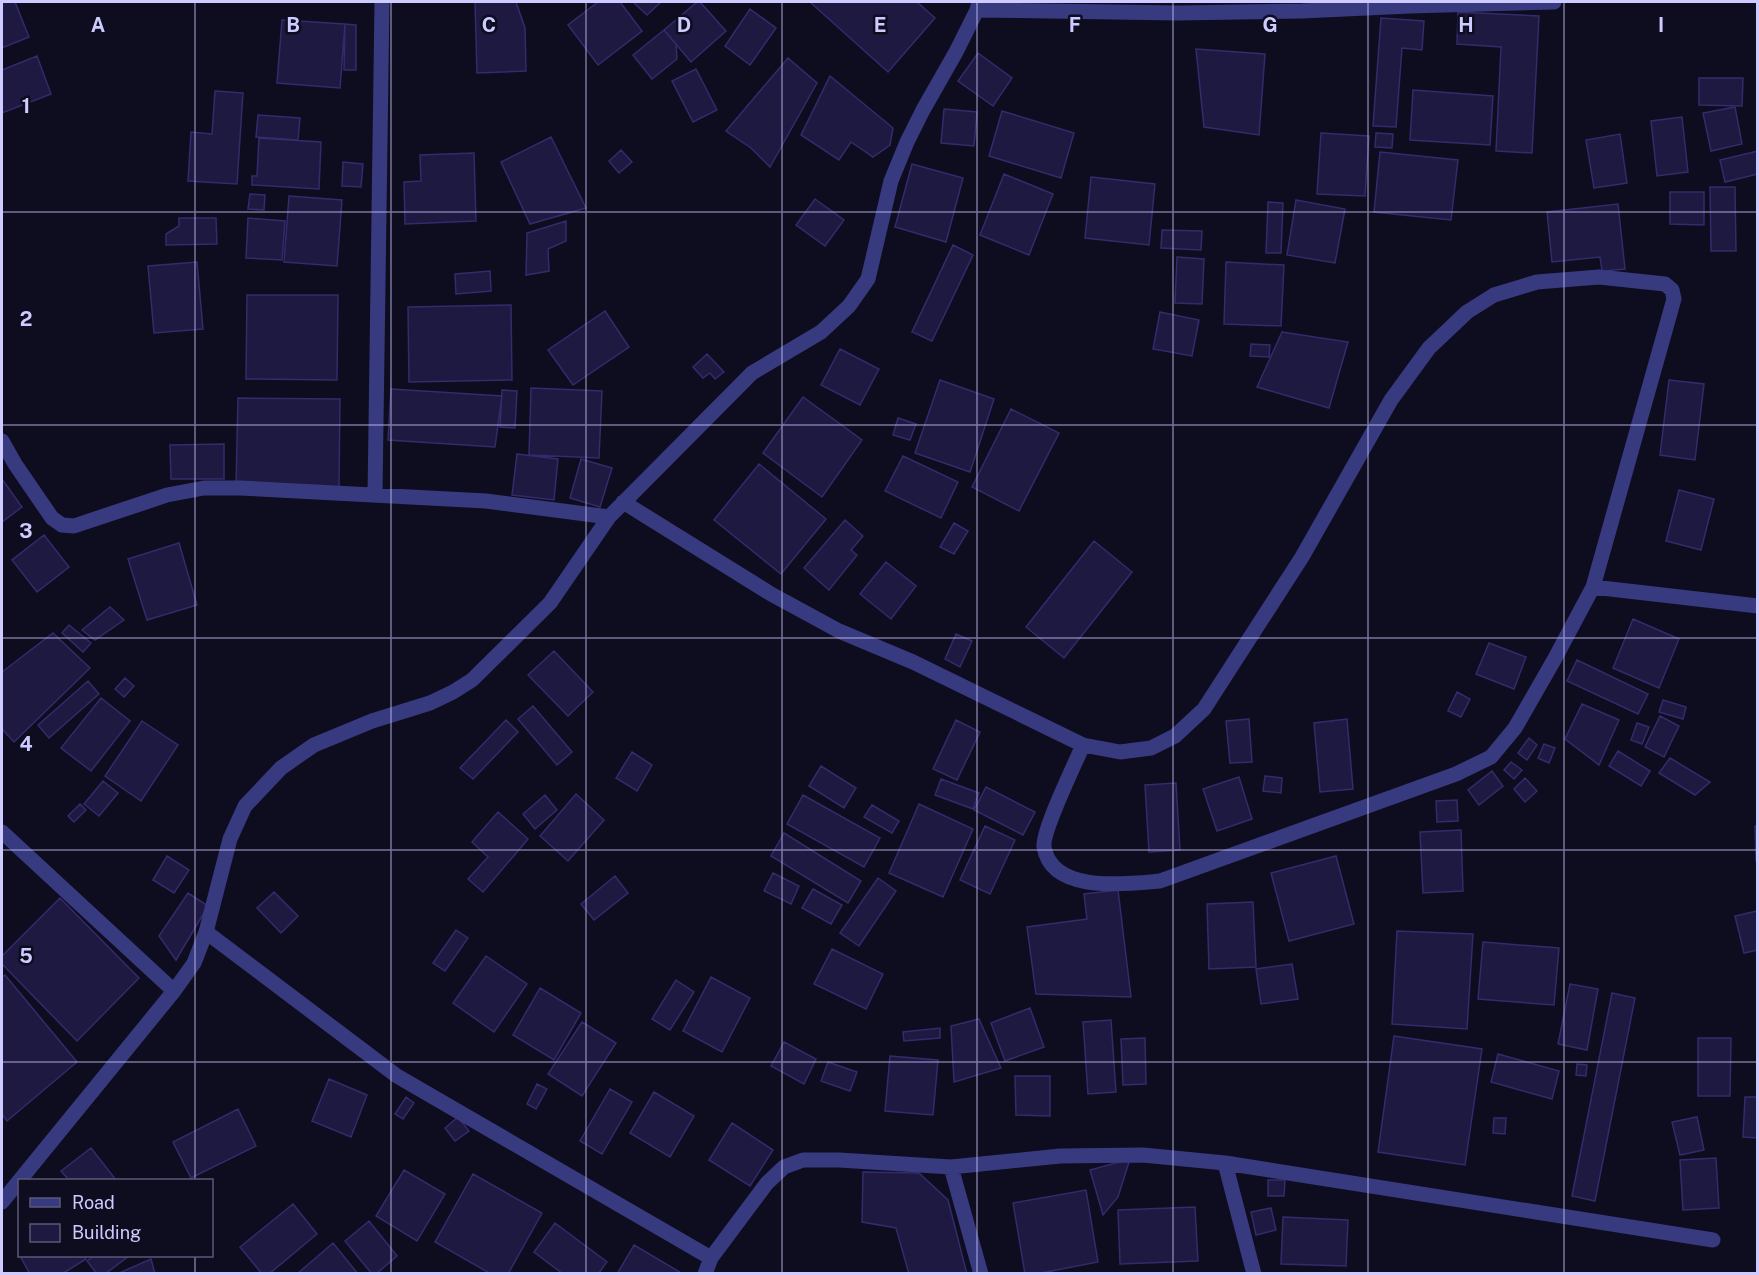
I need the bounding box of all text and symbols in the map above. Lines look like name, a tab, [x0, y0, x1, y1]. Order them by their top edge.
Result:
text: A	[91, 13, 105, 37]
text: B	[286, 13, 300, 37]
text: C	[482, 13, 496, 37]
text: D	[677, 13, 691, 37]
text: E	[874, 13, 886, 37]
text: F	[1069, 13, 1081, 37]
text: G	[1262, 13, 1278, 37]
text: H	[1458, 13, 1474, 37]
text: I	[1658, 13, 1664, 37]
text: 1	[22, 94, 30, 118]
text: 2	[20, 307, 32, 331]
text: 3	[19, 519, 33, 543]
text: 4	[19, 732, 33, 756]
text: 5	[19, 944, 33, 968]
legend	[18, 1179, 213, 1257]
text: Road	[72, 1192, 115, 1213]
text: Building	[72, 1222, 141, 1243]

